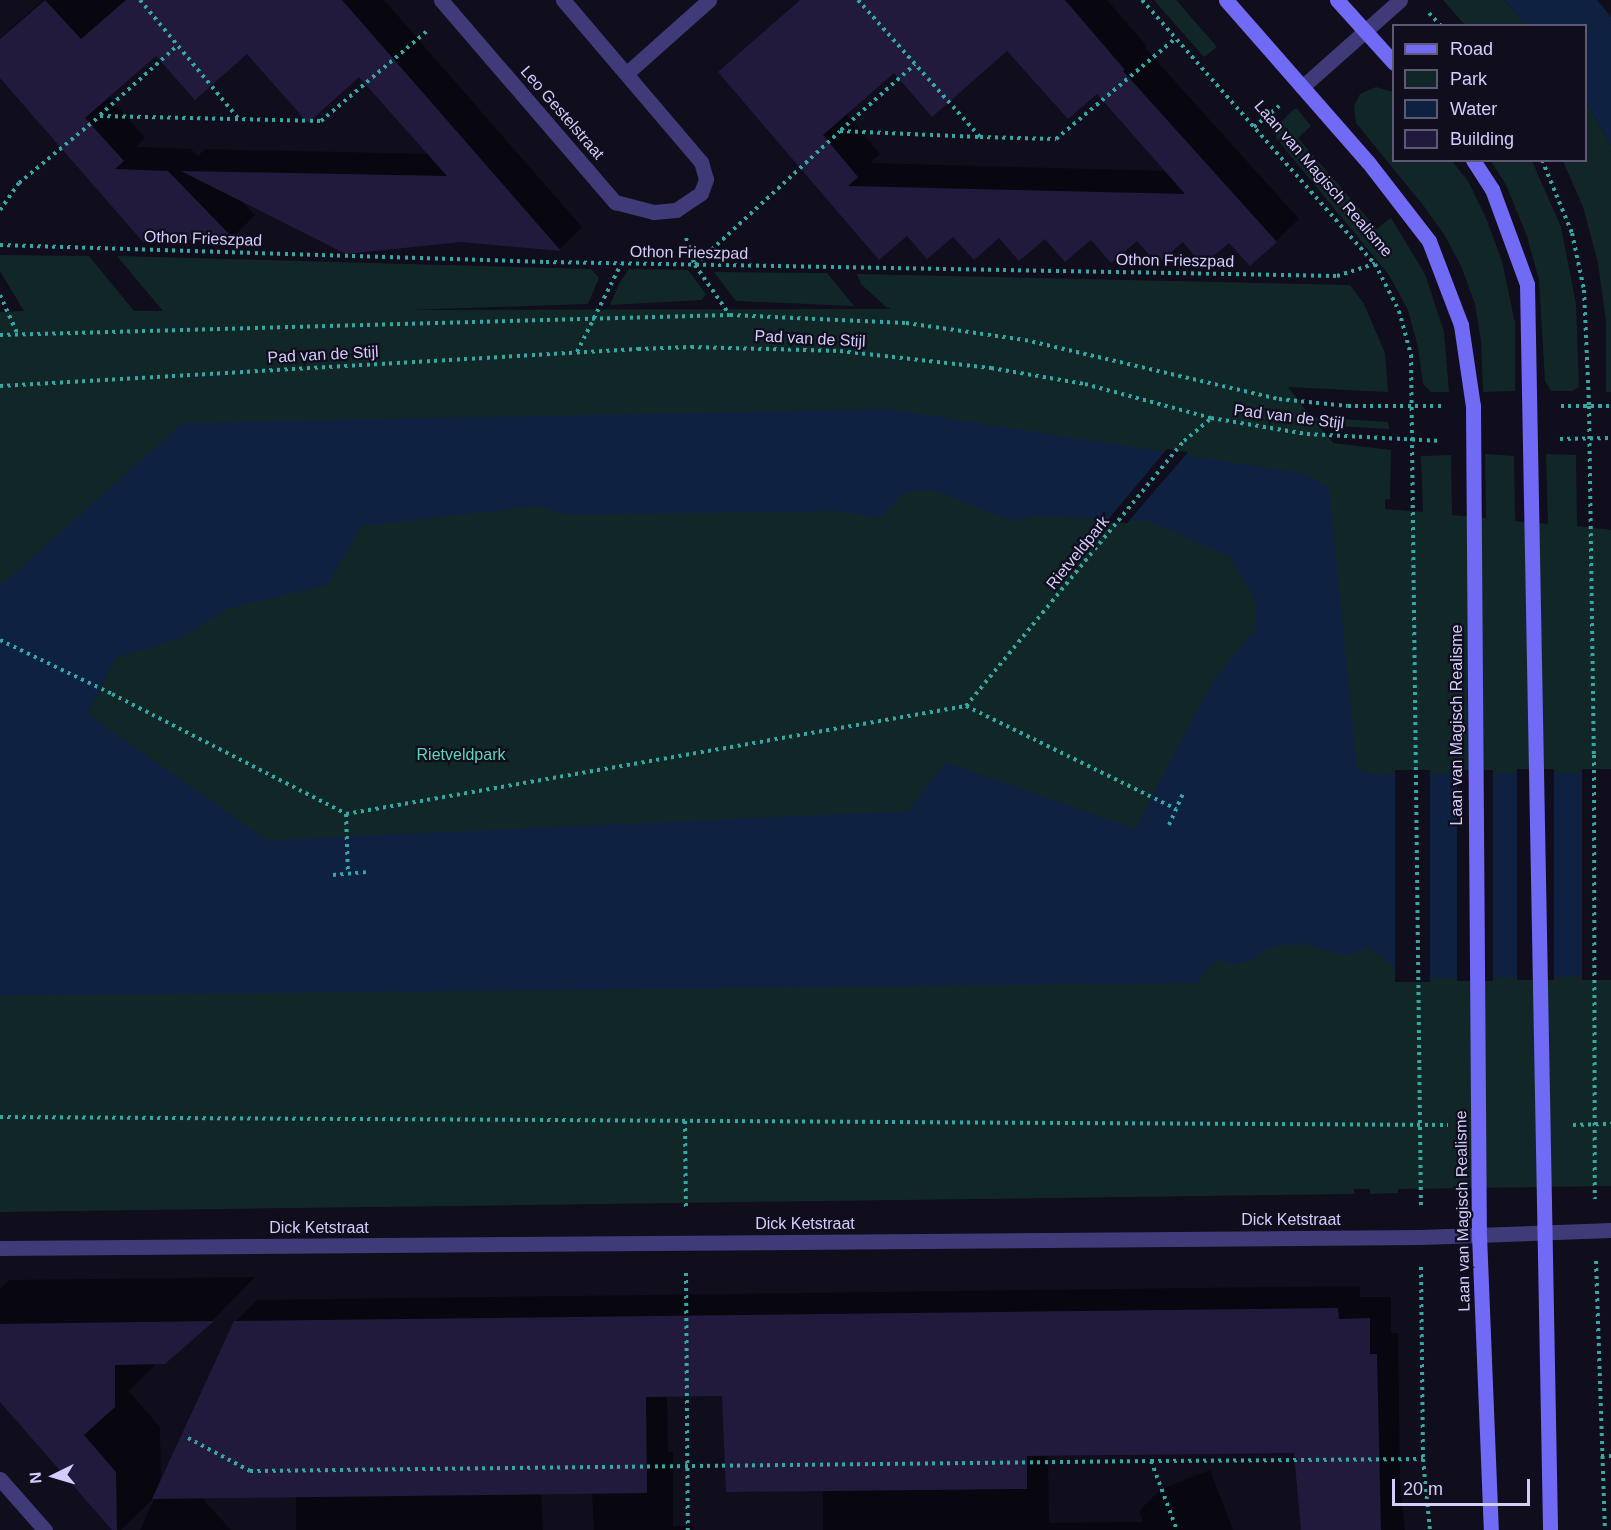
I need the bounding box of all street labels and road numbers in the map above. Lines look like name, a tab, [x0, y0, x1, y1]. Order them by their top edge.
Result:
street label: Leo Gestelstraat	[516, 62, 608, 164]
street label: Laan van Magisch Realisme	[1250, 97, 1396, 261]
street label: Othon Frieszpad	[144, 227, 262, 251]
street label: Othon Frieszpad	[630, 242, 748, 264]
street label: Othon Frieszpad	[1116, 250, 1234, 272]
street label: Pad van de Stijl	[754, 327, 866, 351]
street label: Pad van de Stijl	[267, 343, 379, 367]
street label: Pad van de Stijl	[1233, 401, 1345, 433]
street label: Rietveldpark	[1043, 512, 1113, 594]
street label: Laan van Magisch Realisme	[1447, 625, 1467, 825]
street label: Laan van Magisch Realisme	[1452, 1110, 1474, 1312]
street label: Dick Ketstraat	[1241, 1210, 1341, 1230]
street label: Dick Ketstraat	[755, 1214, 855, 1234]
street label: Dick Ketstraat	[269, 1218, 369, 1238]

